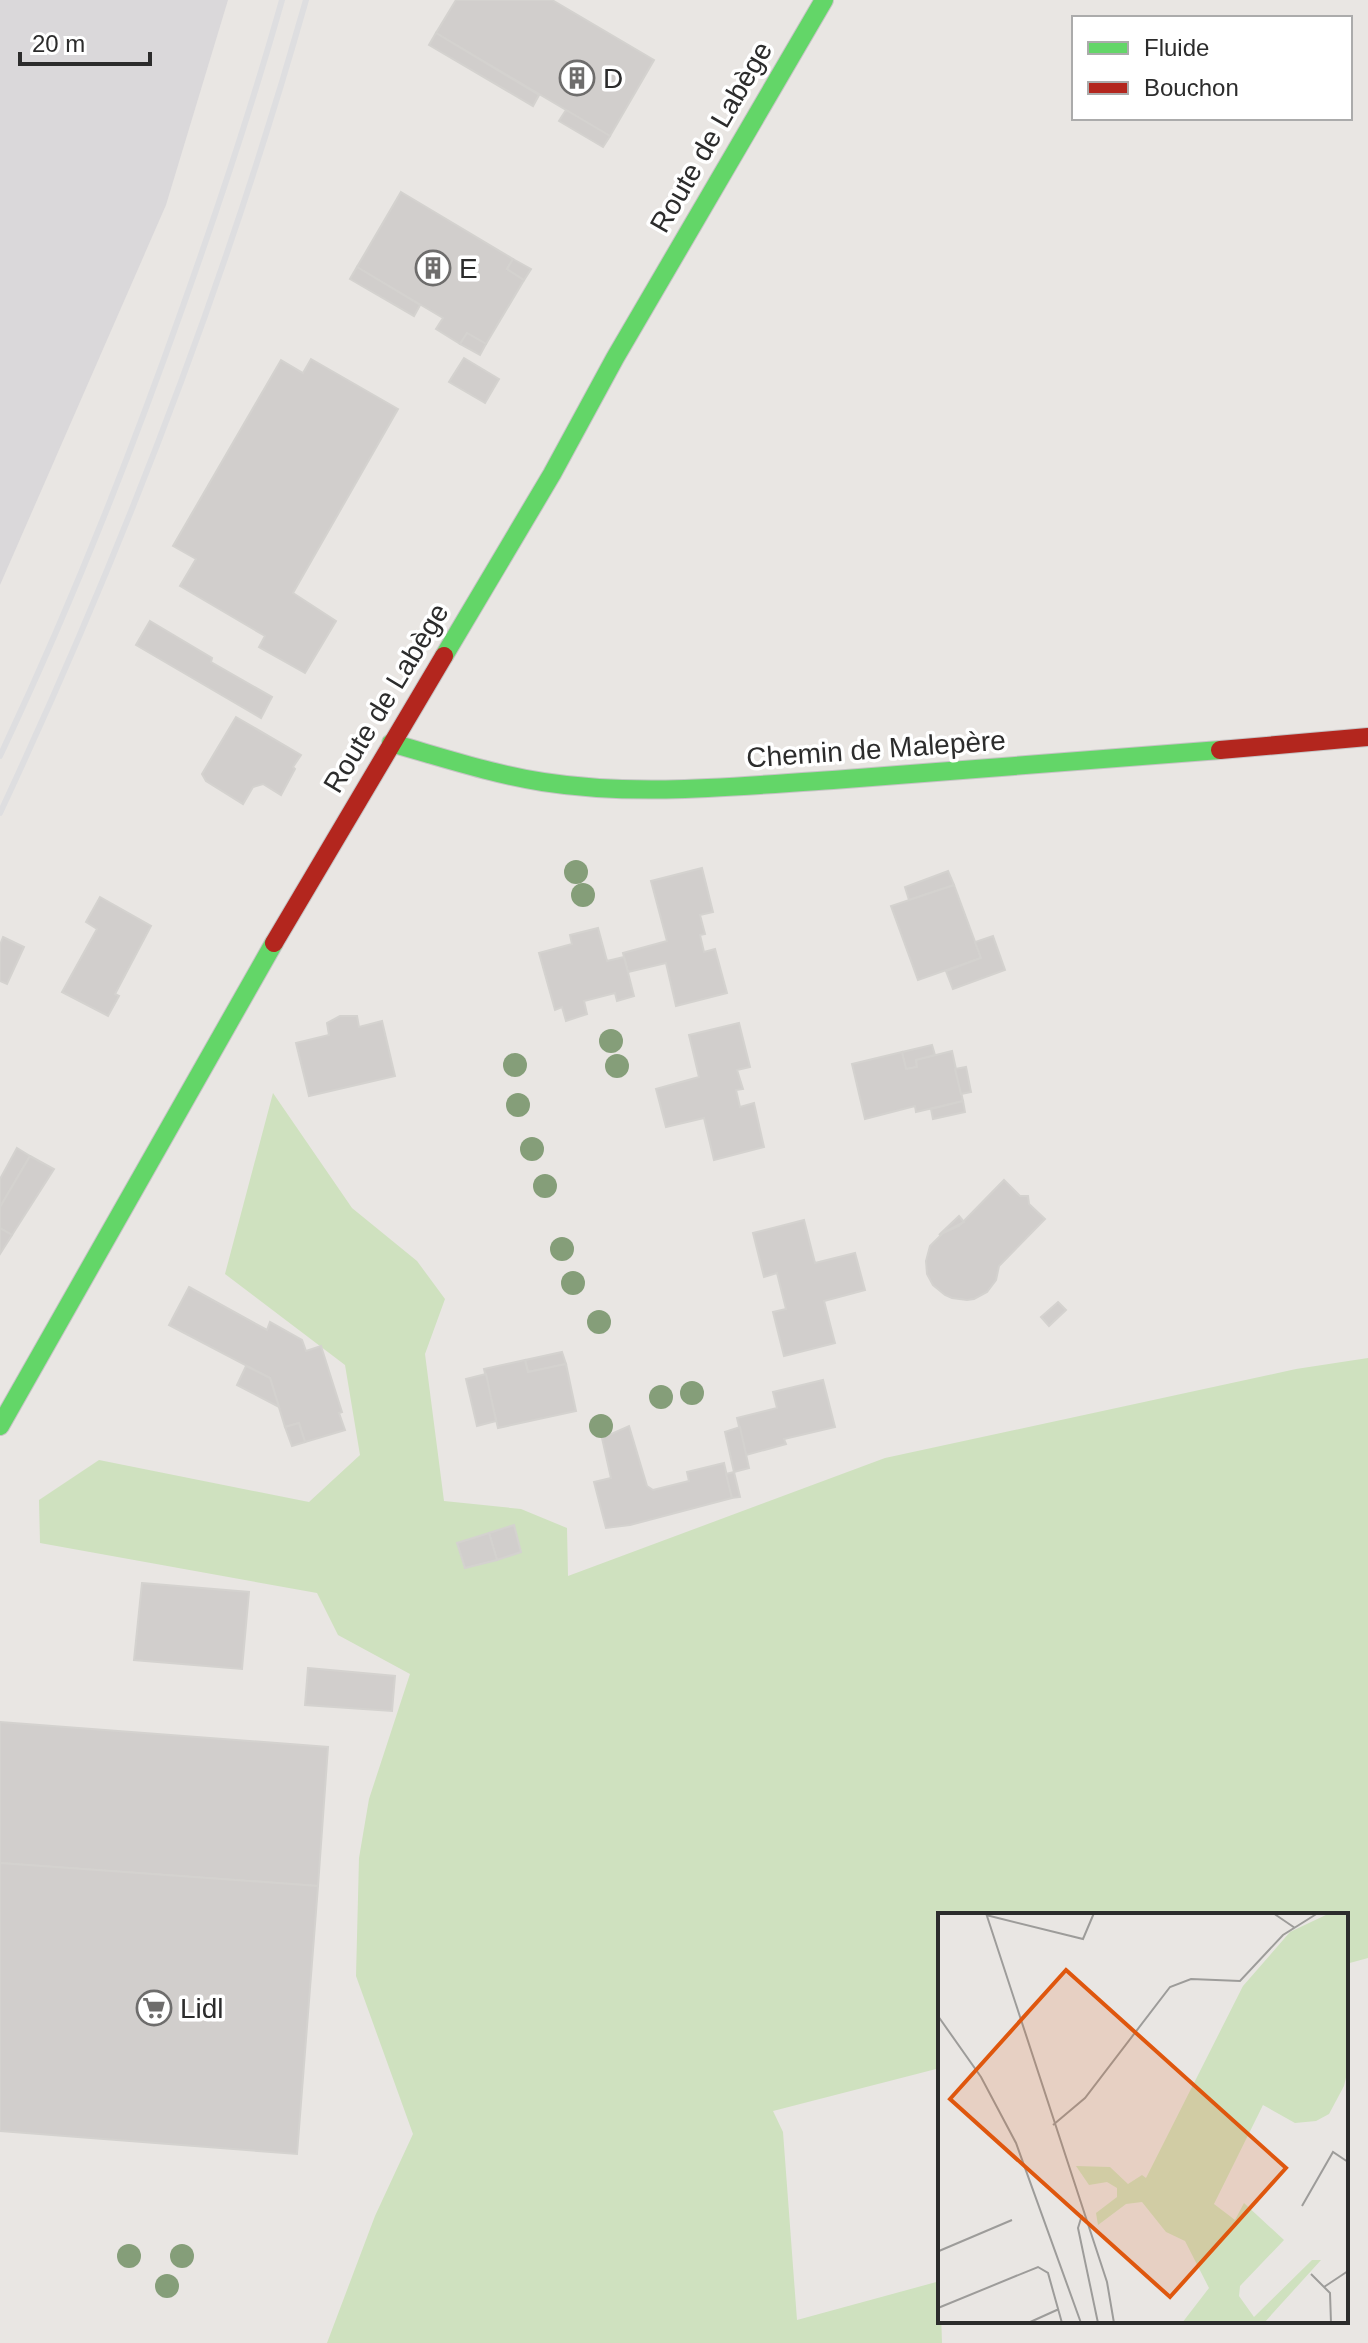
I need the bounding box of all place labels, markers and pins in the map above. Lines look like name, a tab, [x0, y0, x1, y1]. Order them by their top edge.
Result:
building icon: D	[558, 59, 596, 97]
place label: D	[603, 63, 623, 94]
building icon: E	[414, 249, 452, 287]
place label: E	[459, 253, 478, 284]
supermarket icon: Lidl	[135, 1989, 173, 2027]
place label: Lidl	[180, 1993, 224, 2024]

